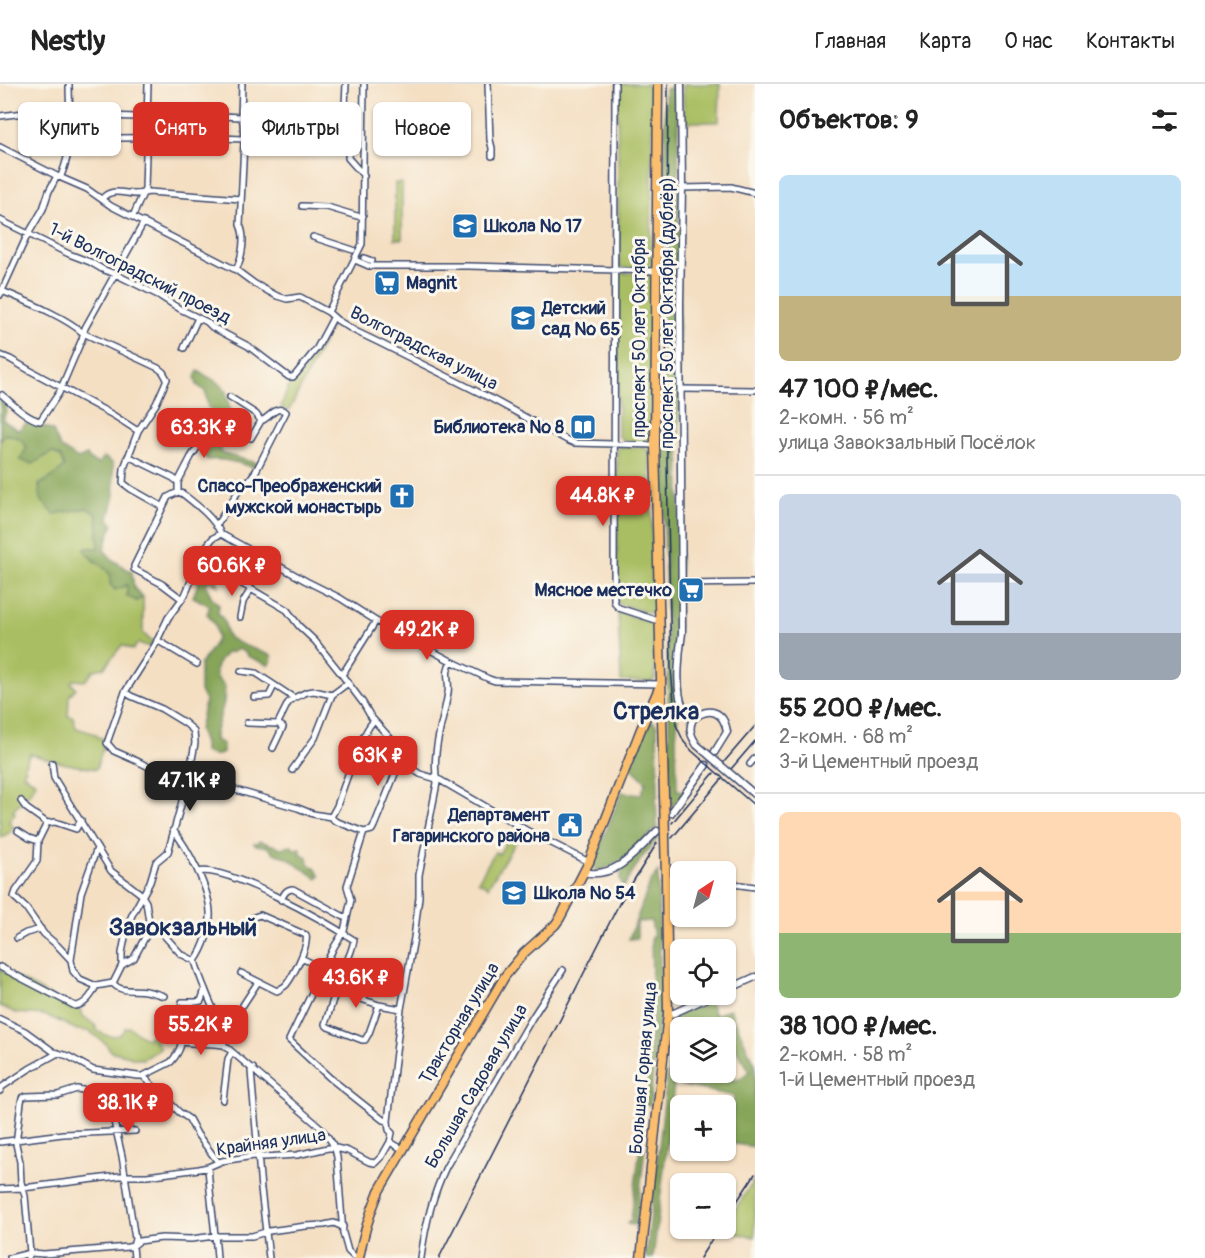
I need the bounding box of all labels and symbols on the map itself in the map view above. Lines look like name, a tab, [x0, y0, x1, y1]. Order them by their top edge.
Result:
street label: проспект 50 лет Октября (дублёр)	[656, 177, 679, 449]
school or university icon: Школа № 17	[450, 211, 480, 241]
place label: Школа № 17	[483, 215, 582, 238]
street label: 1-й Волгоградский проезд	[45, 218, 235, 329]
street label: проспект 50 лет Октября	[628, 238, 651, 438]
supermarket icon: Magnit	[372, 268, 402, 298]
place label: Magnit	[406, 272, 458, 295]
place label: Детский сад № 65	[541, 297, 620, 341]
street label: Волгоградская улица	[346, 301, 502, 396]
school or university icon: Детский сад № 65	[508, 303, 538, 333]
pin: 63.3K ₽	[149, 408, 259, 459]
library icon: Библиотека № 8	[568, 412, 598, 442]
place label: Библиотека № 8	[433, 416, 564, 439]
place label: Спасо-Преображенский мужской монастырь	[197, 475, 382, 519]
pin: 44.8K ₽	[548, 476, 658, 527]
church icon: Спасо-Преображенский мужской монастырь	[387, 481, 417, 511]
pin: 60.6K ₽	[177, 546, 287, 597]
supermarket icon: Мясное местечко	[676, 575, 706, 605]
place label: Мясное местечко	[535, 579, 672, 602]
pin: 49.2K ₽	[372, 610, 482, 661]
district label: Стрелка	[613, 697, 699, 726]
pin: 63K ₽	[336, 736, 420, 787]
pin: 47.1K ₽	[135, 761, 245, 812]
place label: Департамент Гагаринского района	[393, 804, 551, 848]
public building icon: Департамент Гагаринского района	[555, 810, 585, 840]
north arrow	[670, 861, 736, 927]
school or university icon: Школа № 54	[499, 878, 529, 908]
place label: Школа № 54	[533, 882, 636, 905]
district label: Завокзальный	[109, 913, 257, 942]
pin: 43.6K ₽	[301, 958, 411, 1009]
street label: Тракторная улица	[414, 958, 505, 1088]
street label: Большая Горная улица	[625, 981, 662, 1155]
street label: Большая Садовая улица	[420, 1000, 533, 1173]
pin: 55.2K ₽	[146, 1005, 256, 1056]
pin: 38.1K ₽	[73, 1083, 183, 1134]
street label: Крайняя улица	[215, 1123, 327, 1162]

